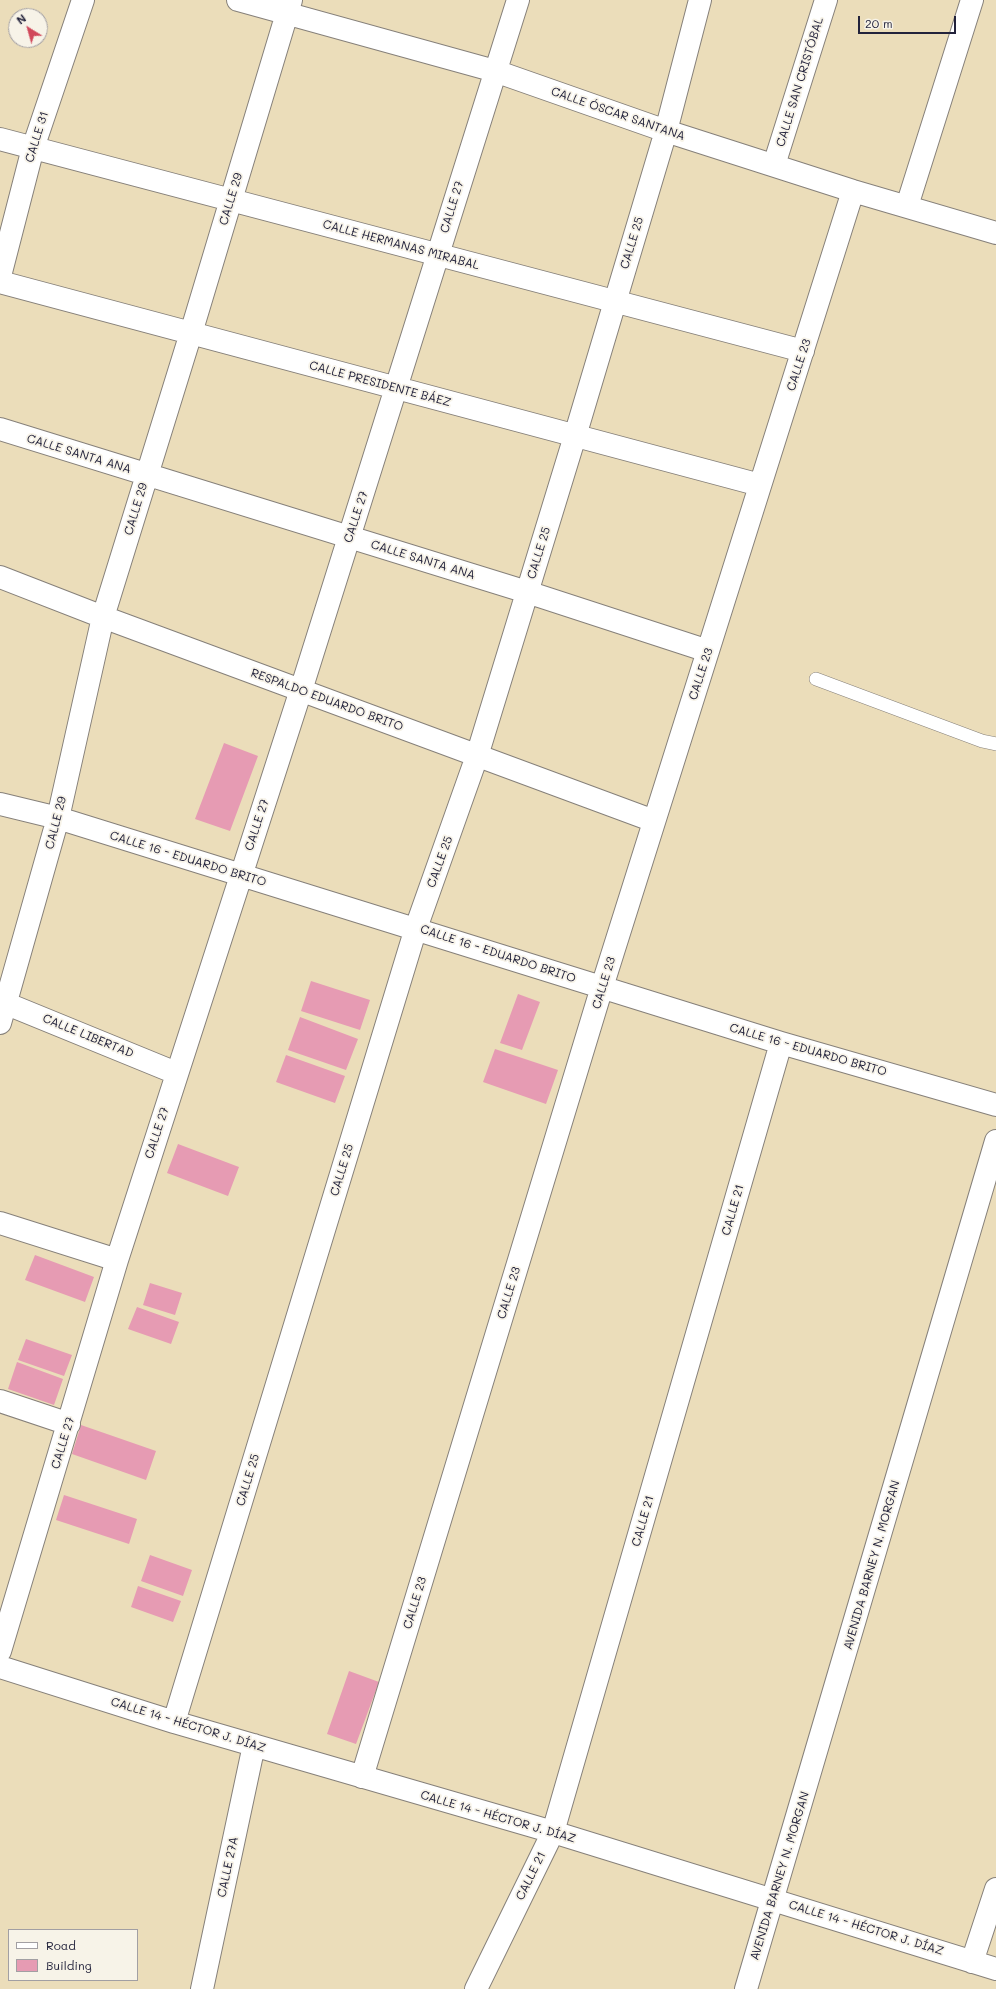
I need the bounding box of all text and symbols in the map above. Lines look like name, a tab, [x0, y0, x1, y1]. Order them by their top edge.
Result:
north arrow	[8, 8, 48, 48]
scale bar	[860, 8, 958, 34]
text: N	[13, 10, 29, 27]
text: 20 m	[865, 15, 893, 31]
street label: CALLE SAN CRISTÓBAL	[773, 16, 827, 148]
street label: CALLE ÓSCAR SANTANA	[549, 84, 687, 144]
street label: CALLE 31	[22, 110, 52, 164]
street label: CALLE 29	[216, 171, 246, 227]
street label: CALLE 27	[437, 179, 467, 235]
street label: CALLE 25	[617, 215, 647, 271]
street label: CALLE HERMANAS MIRABAL	[321, 217, 481, 273]
street label: CALLE 23	[784, 337, 814, 393]
street label: CALLE PRESIDENTE BÁEZ	[308, 358, 452, 410]
street label: CALLE SANTA ANA	[25, 431, 133, 477]
street label: CALLE 29	[121, 481, 151, 537]
street label: CALLE 27	[341, 489, 371, 545]
street label: CALLE 25	[524, 525, 554, 581]
street label: CALLE SANTA ANA	[369, 537, 477, 583]
street label: CALLE 23	[686, 646, 716, 702]
street label: RESPALDO EDUARDO BRITO	[249, 666, 405, 734]
street label: CALLE 29	[42, 795, 70, 851]
street label: CALLE 27	[242, 797, 272, 853]
street label: CALLE 16 - EDUARDO BRITO	[108, 828, 268, 890]
street label: CALLE 25	[424, 834, 456, 890]
street label: CALLE 16 - EDUARDO BRITO	[418, 922, 578, 986]
street label: CALLE 23	[589, 955, 619, 1011]
street label: CALLE LIBERTAD	[40, 1011, 136, 1061]
street label: CALLE 16 - EDUARDO BRITO	[728, 1021, 888, 1079]
street label: CALLE 27	[142, 1105, 172, 1161]
street label: CALLE 25	[327, 1142, 357, 1198]
street label: CALLE 21	[719, 1183, 747, 1237]
street label: CALLE 23	[494, 1265, 524, 1321]
street label: CALLE 27	[48, 1415, 78, 1471]
street label: CALLE 25	[233, 1452, 263, 1508]
street label: AVENIDA BARNEY N. MORGAN	[841, 1479, 903, 1651]
street label: CALLE 21	[629, 1494, 657, 1548]
street label: CALLE 23	[400, 1575, 430, 1631]
street label: CALLE 14 - HÉCTOR J. DÍAZ	[109, 1695, 267, 1755]
street label: CALLE 14 - HÉCTOR J. DÍAZ	[419, 1788, 577, 1846]
street label: AVENIDA BARNEY N. MORGAN	[747, 1790, 813, 1962]
street label: CALLE 27A	[215, 1835, 241, 1899]
street label: CALLE 21	[513, 1849, 549, 1903]
street label: CALLE 14 - HÉCTOR J. DÍAZ	[787, 1898, 945, 1958]
legend	[8, 1929, 138, 1981]
text: Road	[46, 1937, 76, 1953]
text: Building	[46, 1957, 92, 1973]

